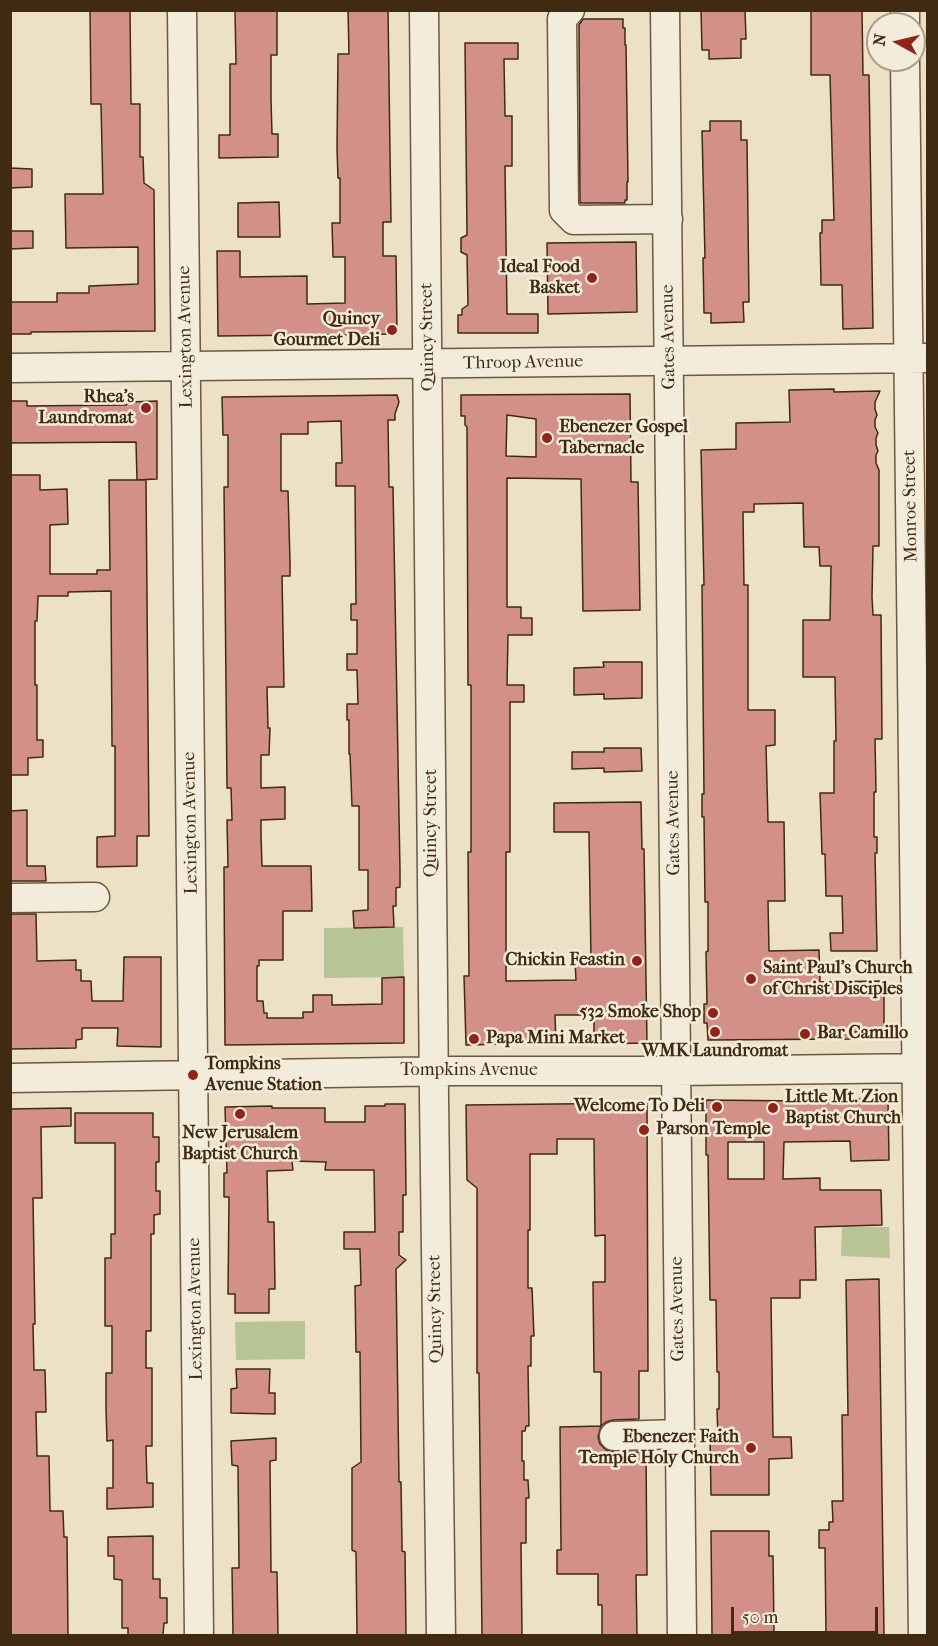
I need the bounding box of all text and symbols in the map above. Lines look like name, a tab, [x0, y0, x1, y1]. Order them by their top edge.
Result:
north arrow	[866, 12, 926, 72]
text: N	[869, 32, 890, 47]
place label: Ideal Food Basket	[500, 257, 580, 300]
street label: Lexington Avenue	[174, 266, 198, 408]
marker: Ideal Food Basket	[585, 271, 599, 285]
street label: Quincy Street	[416, 283, 440, 391]
street label: Gates Avenue	[657, 284, 681, 390]
place label: Quincy Gourmet Deli	[274, 309, 380, 352]
marker: Quincy Gourmet Deli	[385, 323, 399, 337]
street label: Throop Avenue	[463, 351, 583, 375]
place label: Rhea's Laundromat	[38, 387, 134, 430]
marker: Rhea's Laundromat	[139, 401, 153, 415]
place label: Ebenezer Gospel Tabernacle	[559, 417, 688, 460]
marker: Ebenezer Gospel Tabernacle	[540, 431, 554, 445]
street label: Monroe Street	[899, 449, 923, 563]
street label: Lexington Avenue	[179, 752, 203, 894]
street label: Quincy Street	[421, 769, 443, 877]
street label: Gates Avenue	[662, 770, 686, 876]
place label: Chickin Feastin	[505, 950, 625, 972]
marker: Chickin Feastin	[630, 954, 644, 968]
place label: Saint Paul's Church of Christ Disciples	[763, 958, 913, 1000]
marker: Saint Paul's Church of Christ Disciples	[744, 972, 758, 986]
place label: 532 Smoke Shop	[580, 1002, 701, 1024]
marker: 532 Smoke Shop	[706, 1006, 720, 1020]
place label: Bar Camillo	[817, 1023, 908, 1045]
marker: WMK Laundromat	[708, 1025, 722, 1039]
marker: Bar Camillo	[798, 1027, 812, 1041]
place label: Papa Mini Market	[486, 1028, 625, 1050]
marker: Papa Mini Market	[467, 1032, 481, 1046]
place label: WMK Laundromat	[642, 1041, 788, 1063]
place label: Tompkins Avenue Station	[205, 1054, 322, 1096]
street label: Tompkins Avenue	[400, 1060, 538, 1082]
marker: Tompkins Avenue Station	[186, 1068, 200, 1082]
place label: Little Mt. Zion Baptist Church	[785, 1087, 901, 1130]
place label: Welcome To Deli	[574, 1096, 705, 1118]
marker: Welcome To Deli	[710, 1100, 724, 1114]
marker: Little Mt. Zion Baptist Church	[766, 1101, 780, 1115]
marker: New Jerusalem Baptist Church	[233, 1107, 247, 1121]
place label: Parson Temple	[656, 1119, 770, 1141]
place label: New Jerusalem Baptist Church	[182, 1123, 298, 1166]
marker: Parson Temple	[637, 1123, 651, 1137]
street label: Lexington Avenue	[184, 1238, 208, 1380]
street label: Quincy Street	[424, 1255, 448, 1363]
street label: Gates Avenue	[666, 1256, 690, 1362]
place label: Ebenezer Faith Temple Holy Church	[579, 1427, 739, 1470]
marker: Ebenezer Faith Temple Holy Church	[744, 1441, 758, 1455]
scale bar	[734, 1595, 881, 1633]
text: 50 m	[742, 1607, 778, 1628]

